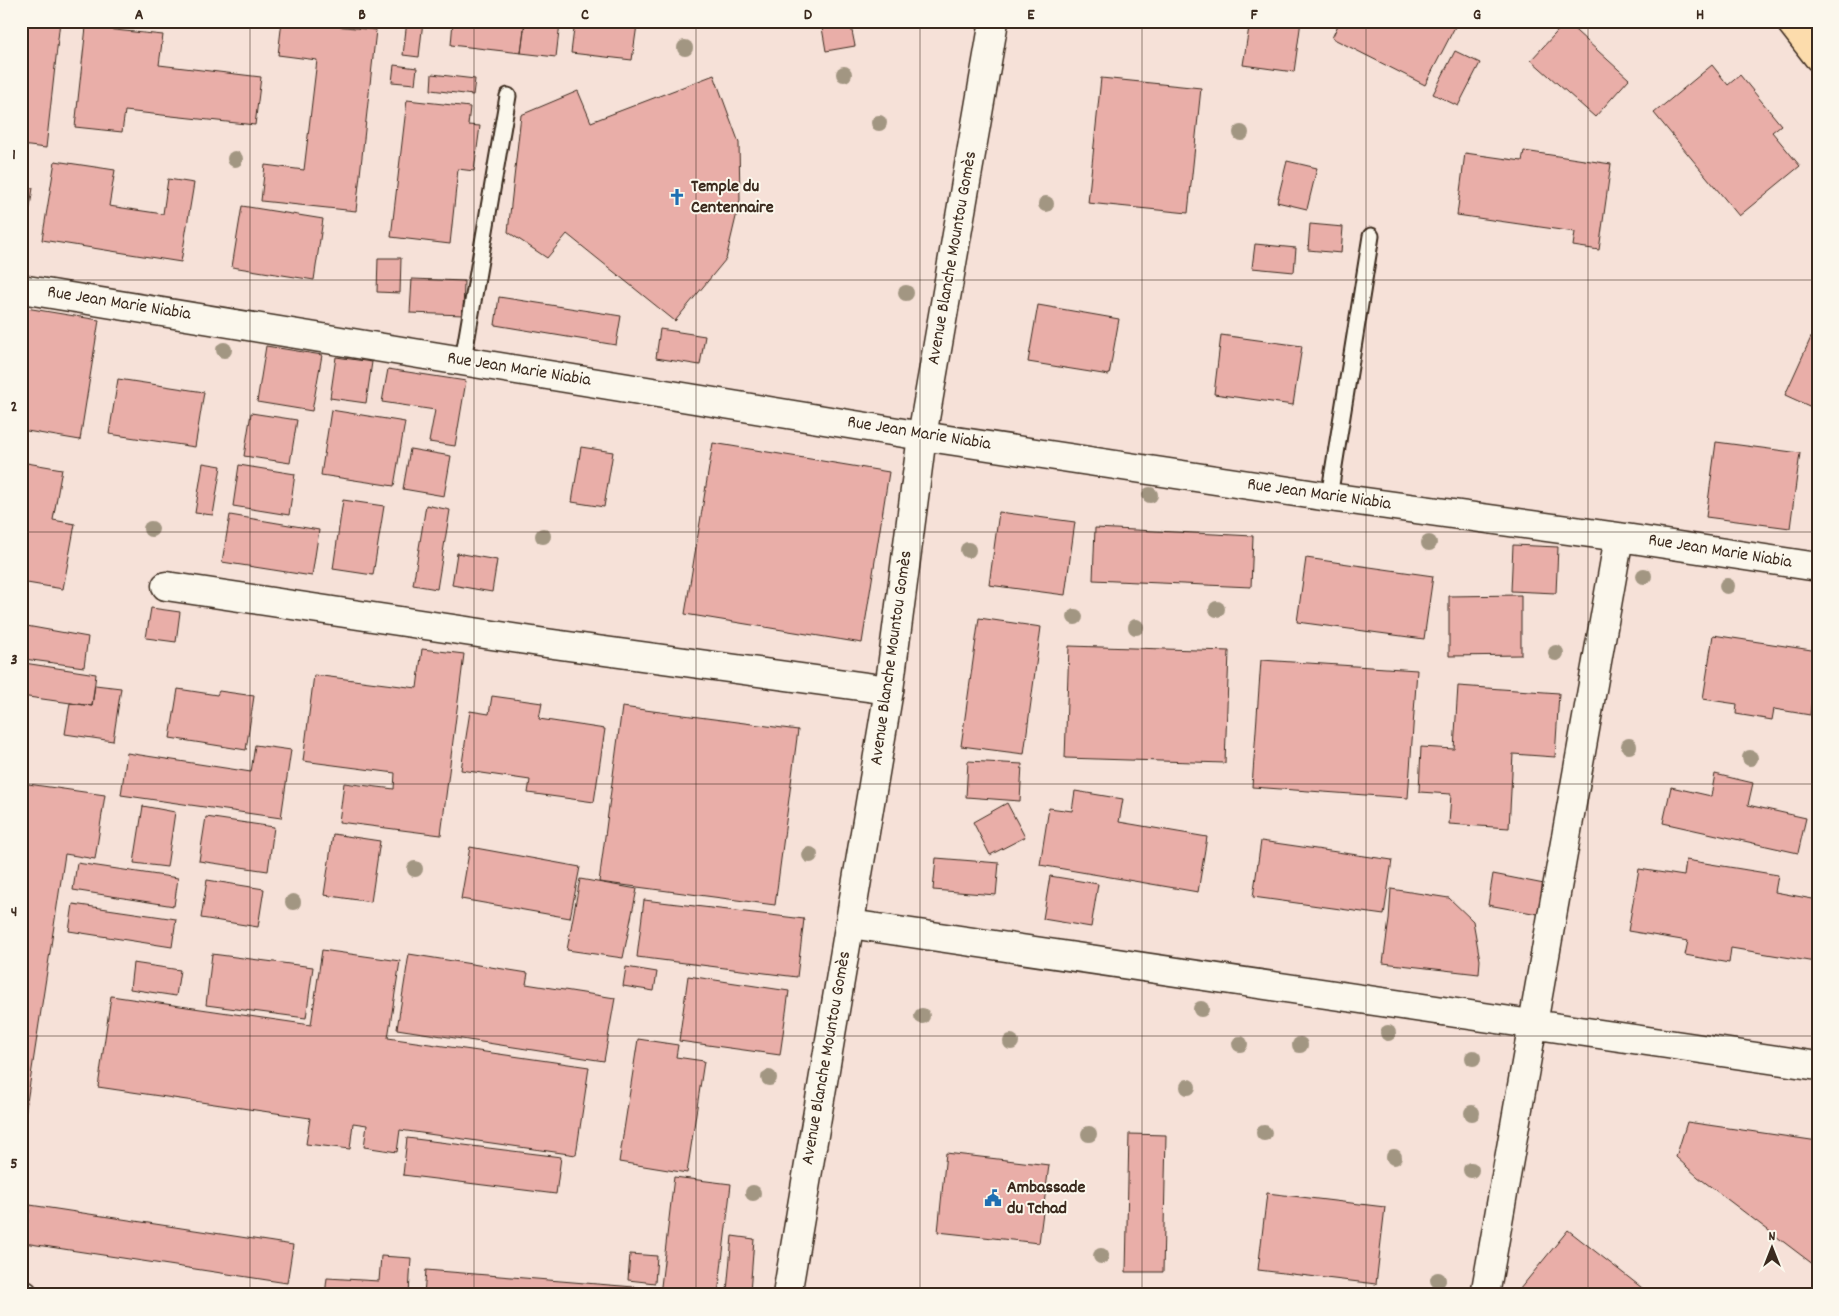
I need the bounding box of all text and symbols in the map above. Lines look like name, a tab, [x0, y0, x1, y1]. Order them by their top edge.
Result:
text: A	[135, 4, 144, 27]
text: B	[358, 4, 366, 27]
text: C	[581, 4, 589, 27]
text: D	[804, 4, 813, 27]
text: E	[1027, 4, 1035, 27]
text: F	[1250, 4, 1258, 27]
text: G	[1473, 4, 1481, 27]
text: H	[1696, 4, 1704, 27]
text: 1	[12, 144, 16, 167]
street label: Avenue Blanche Mountou Gomès	[922, 149, 984, 367]
place label: Temple du Centennaire	[691, 175, 774, 221]
church icon: Temple du Centennaire	[667, 187, 687, 207]
street label: Rue Jean Marie Niabia	[45, 280, 193, 328]
street label: Rue Jean Marie Niabia	[445, 346, 593, 394]
text: 2	[11, 396, 18, 419]
street label: Rue Jean Marie Niabia	[845, 410, 993, 458]
street label: Rue Jean Marie Niabia	[1245, 473, 1393, 518]
street label: Rue Jean Marie Niabia	[1646, 528, 1794, 576]
street label: Avenue Blanche Mountou Gomès	[865, 549, 919, 767]
text: 3	[10, 649, 18, 672]
text: 4	[11, 901, 17, 924]
street label: Avenue Blanche Mountou Gomès	[796, 949, 858, 1167]
text: 5	[10, 1153, 18, 1176]
place label: Ambassade du Tchad	[1007, 1176, 1085, 1222]
public building icon: Ambassade du Tchad	[983, 1188, 1003, 1208]
north arrow	[1746, 1224, 1796, 1274]
text: N	[1769, 1227, 1776, 1247]

